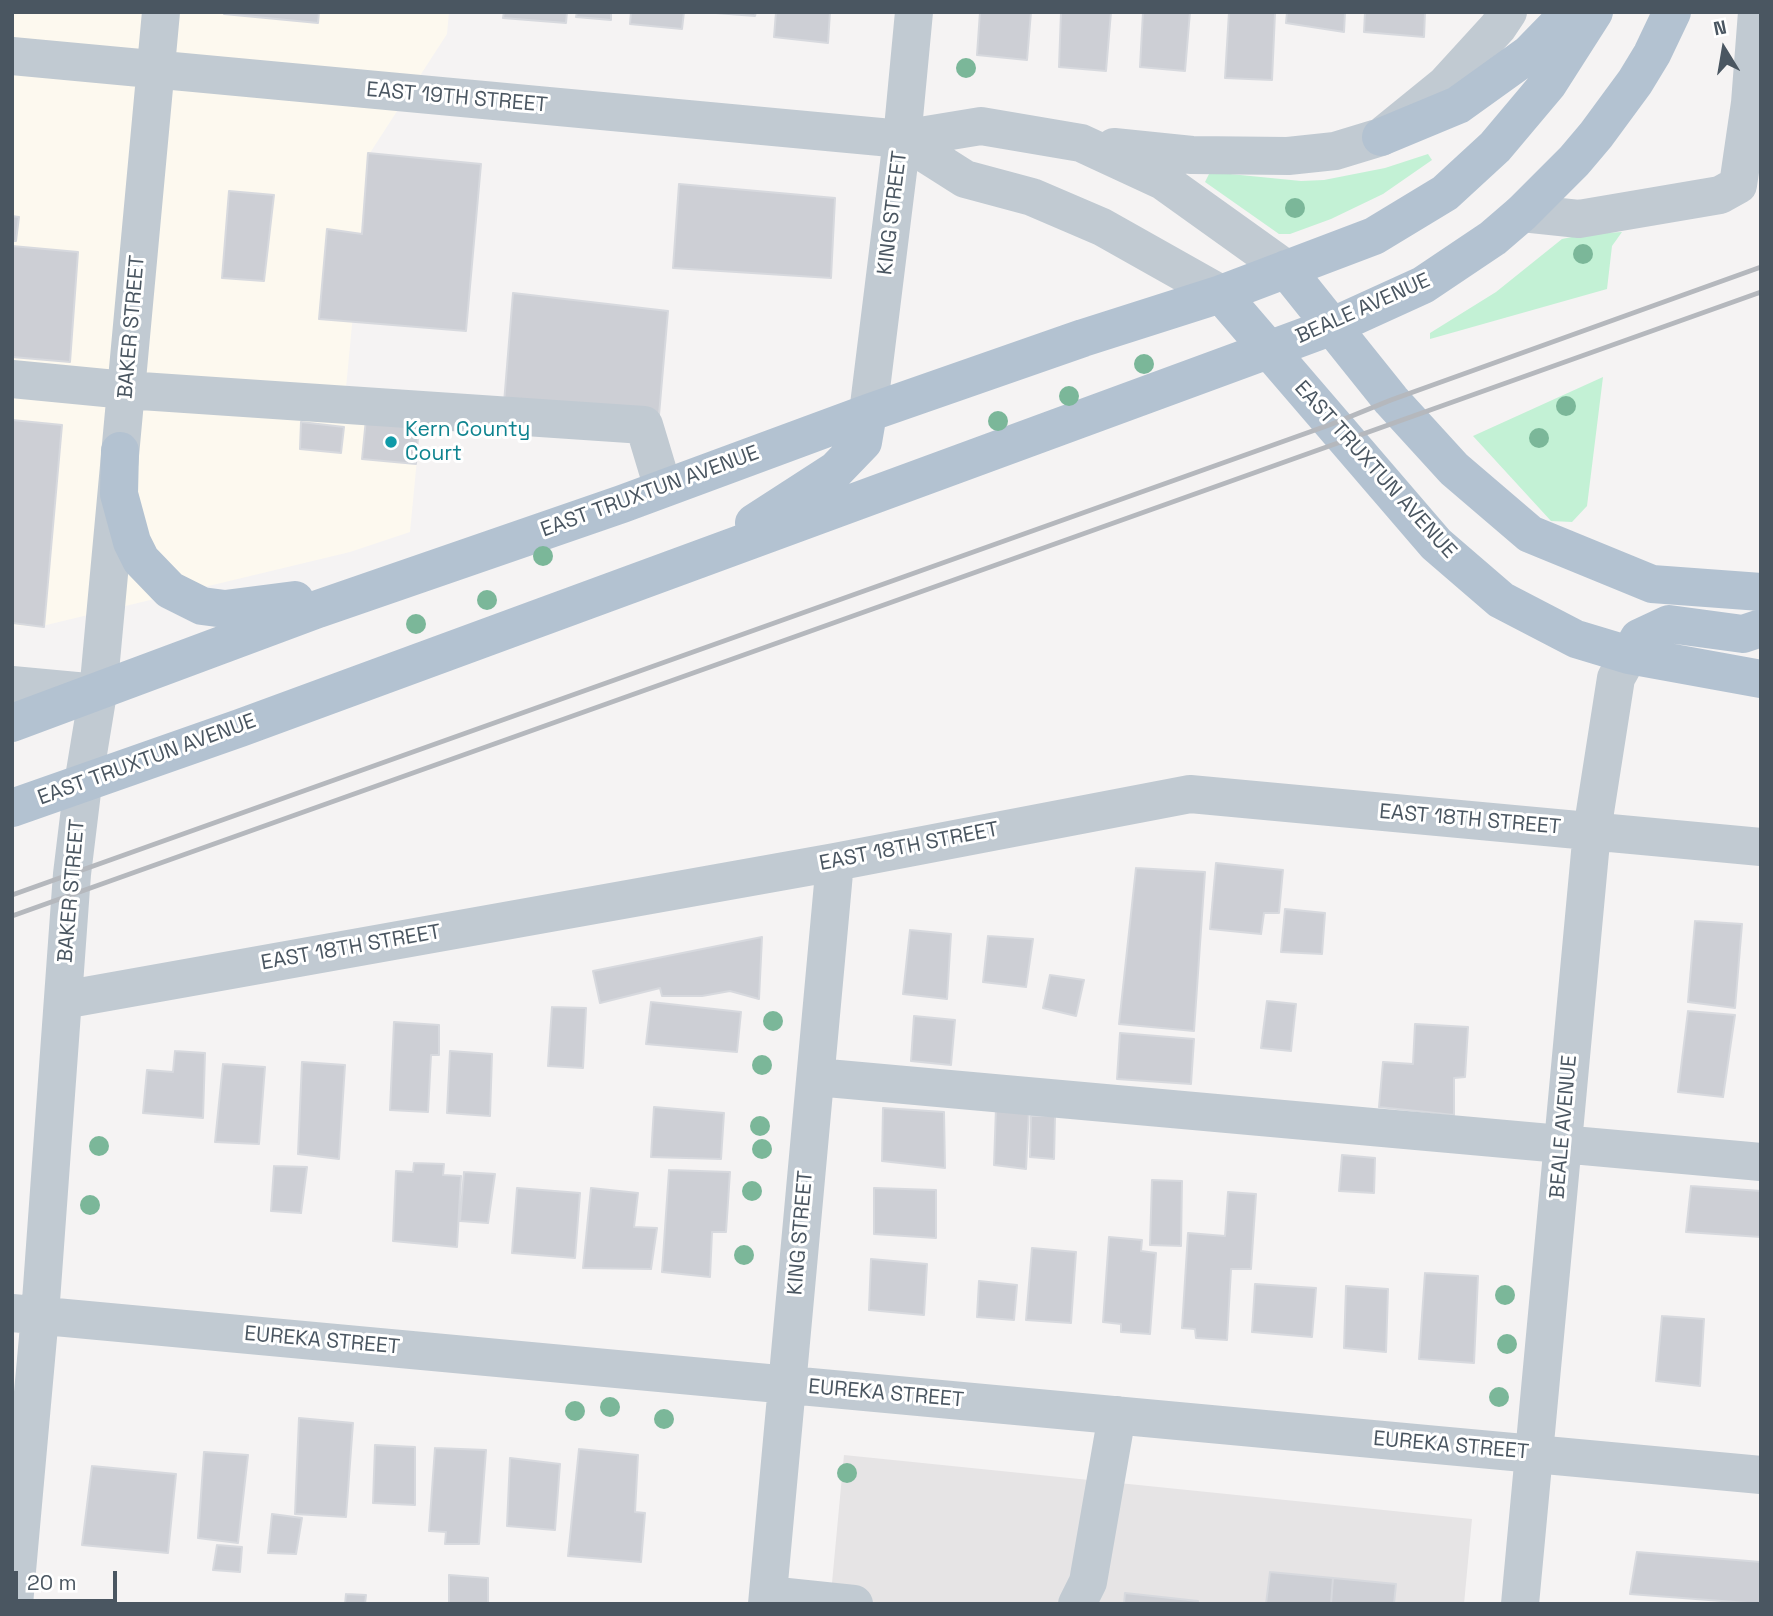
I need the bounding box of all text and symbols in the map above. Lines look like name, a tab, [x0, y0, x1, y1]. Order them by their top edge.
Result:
north arrow	[1689, 14, 1759, 84]
text: N	[1711, 14, 1729, 41]
street label: EAST 19TH STREET	[365, 78, 549, 118]
street label: KING STREET	[873, 149, 913, 277]
street label: BAKER STREET	[113, 254, 151, 400]
street label: BEALE AVENUE	[1292, 268, 1434, 350]
street label: EAST TRUXTUN AVENUE	[1289, 376, 1461, 564]
place label: Kern County Court	[405, 417, 530, 467]
marker: Kern County Court	[383, 434, 399, 450]
street label: EAST TRUXTUN AVENUE	[537, 441, 763, 543]
street label: EAST TRUXTUN AVENUE	[34, 709, 260, 811]
street label: EAST 18TH STREET	[1378, 800, 1562, 840]
street label: EAST 18TH STREET	[817, 817, 1001, 877]
street label: BAKER STREET	[53, 818, 91, 964]
street label: EAST 18TH STREET	[259, 920, 443, 976]
street label: BEALE AVENUE	[1545, 1054, 1583, 1200]
street label: KING STREET	[783, 1170, 819, 1296]
street label: EUREKA STREET	[243, 1322, 401, 1360]
street label: EUREKA STREET	[807, 1375, 965, 1413]
street label: EUREKA STREET	[1372, 1427, 1530, 1465]
scale bar	[18, 1556, 121, 1600]
text: 20 m	[27, 1569, 77, 1596]

